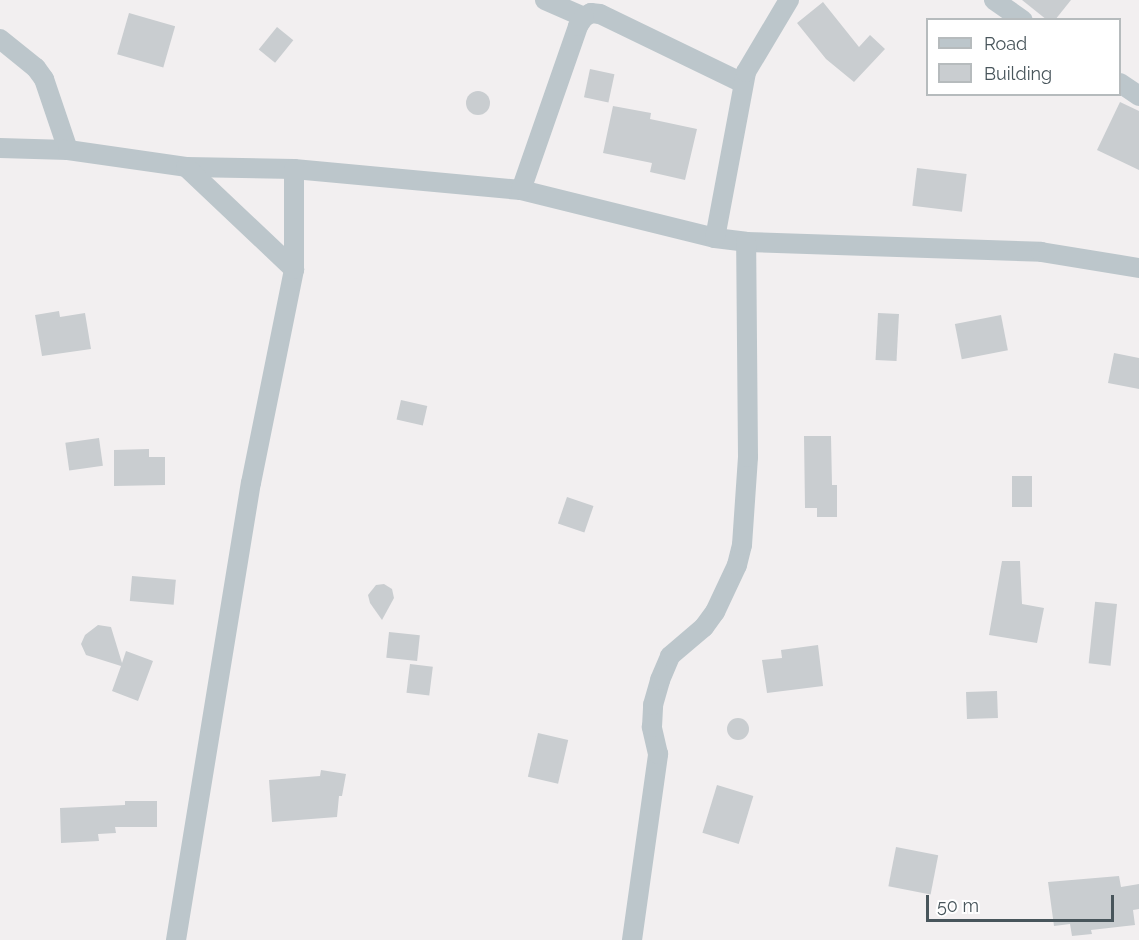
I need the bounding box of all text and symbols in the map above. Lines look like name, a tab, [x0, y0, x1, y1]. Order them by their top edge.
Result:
legend	[926, 18, 1121, 96]
text: Road	[984, 33, 1027, 54]
text: Building	[984, 63, 1052, 84]
scale bar	[929, 883, 1116, 921]
text: 50 m	[937, 895, 979, 916]

